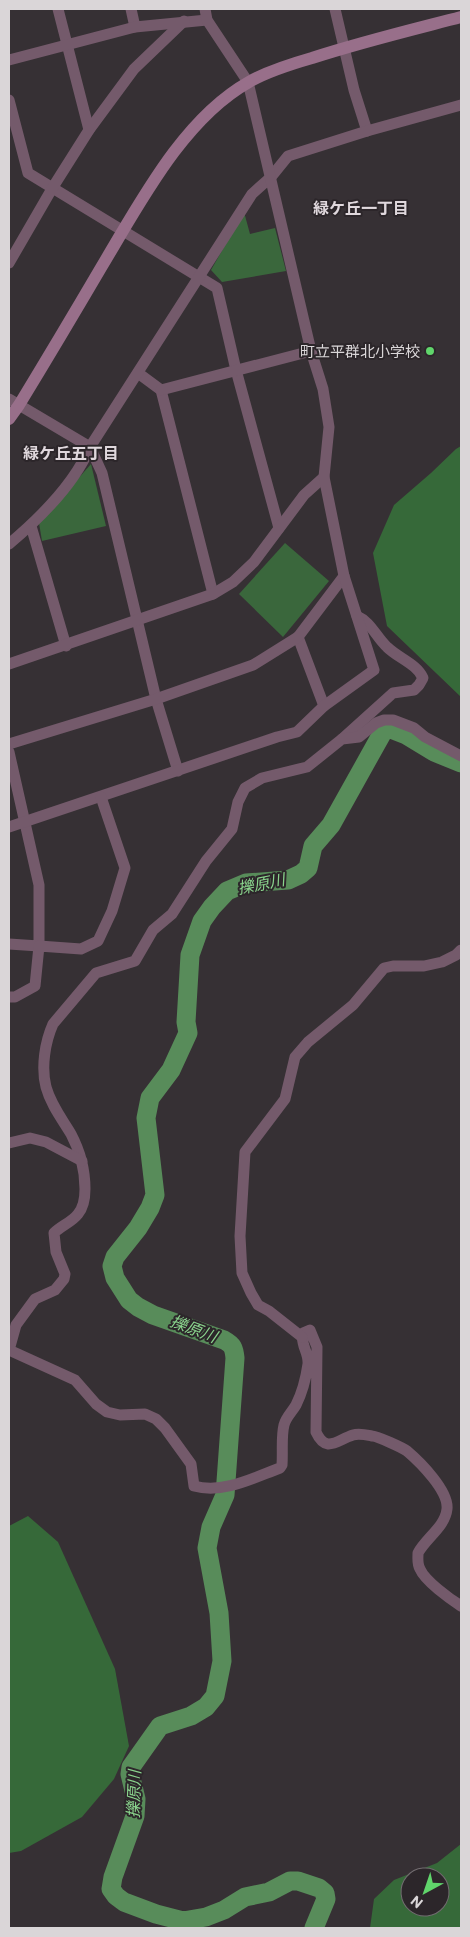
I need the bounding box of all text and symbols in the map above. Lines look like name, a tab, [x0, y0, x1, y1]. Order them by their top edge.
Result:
district label: 緑ケ丘一丁目	[313, 198, 409, 217]
place label: 町立平群北小学校	[300, 342, 420, 360]
marker: 町立平群北小学校	[424, 345, 436, 357]
district label: 緑ケ丘五丁目	[23, 443, 119, 462]
water label: 擽原川	[236, 869, 288, 897]
water label: 擽原川	[168, 1311, 222, 1346]
water label: 擽原川	[123, 1768, 143, 1818]
north arrow	[400, 1867, 450, 1917]
text: N	[407, 1892, 426, 1912]

